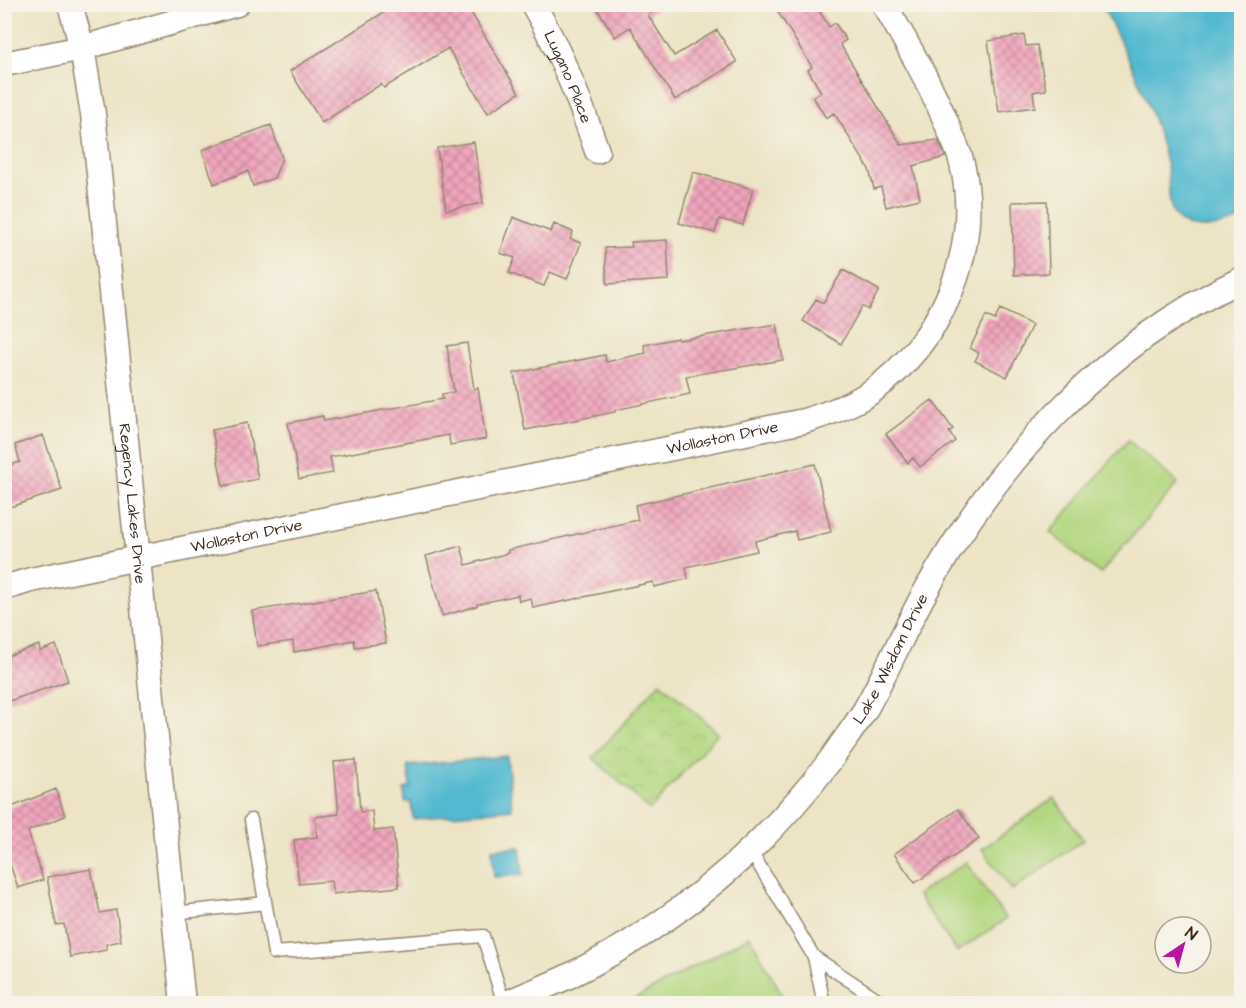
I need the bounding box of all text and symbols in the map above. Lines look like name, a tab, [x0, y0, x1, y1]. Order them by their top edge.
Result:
street label: Lugano Place	[538, 27, 597, 126]
street label: Wollaston Drive	[664, 415, 781, 460]
street label: Regency Lakes Drive	[113, 422, 151, 585]
street label: Wollaston Drive	[188, 513, 305, 558]
street label: Lake Wisdom Drive	[848, 589, 934, 729]
north arrow	[1153, 915, 1213, 975]
text: N	[1181, 922, 1202, 946]

